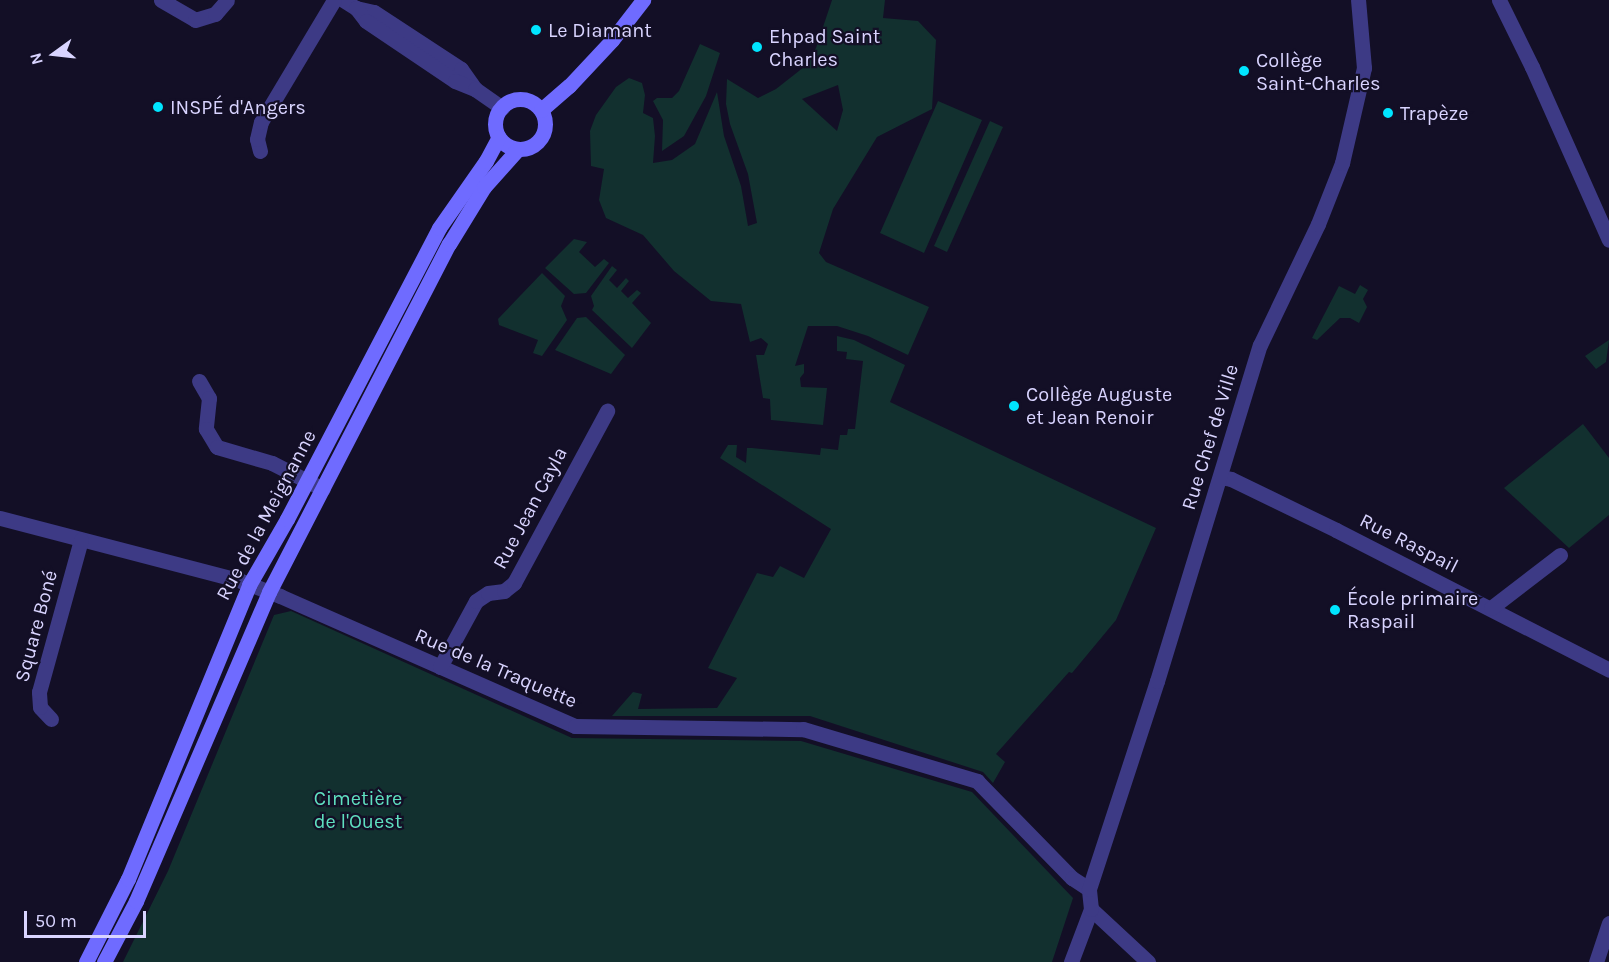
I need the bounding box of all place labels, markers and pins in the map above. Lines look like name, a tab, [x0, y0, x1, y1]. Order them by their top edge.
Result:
place label: Le Diamant	[548, 18, 652, 42]
marker: Le Diamant	[529, 23, 543, 37]
place label: Ehpad Saint Charles	[769, 24, 880, 71]
marker: Ehpad Saint Charles	[750, 40, 764, 54]
place label: Collège Saint-Charles	[1256, 48, 1381, 95]
marker: Collège Saint-Charles	[1237, 64, 1251, 78]
place label: INSPÉ d'Angers	[170, 95, 306, 119]
marker: INSPÉ d'Angers	[151, 100, 165, 114]
place label: Trapèze	[1400, 101, 1469, 125]
marker: Trapèze	[1381, 106, 1395, 120]
place label: Collège Auguste et Jean Renoir	[1026, 382, 1172, 429]
marker: Collège Auguste et Jean Renoir	[1007, 399, 1021, 413]
place label: École primaire Raspail	[1347, 586, 1478, 633]
marker: École primaire Raspail	[1328, 603, 1342, 617]

